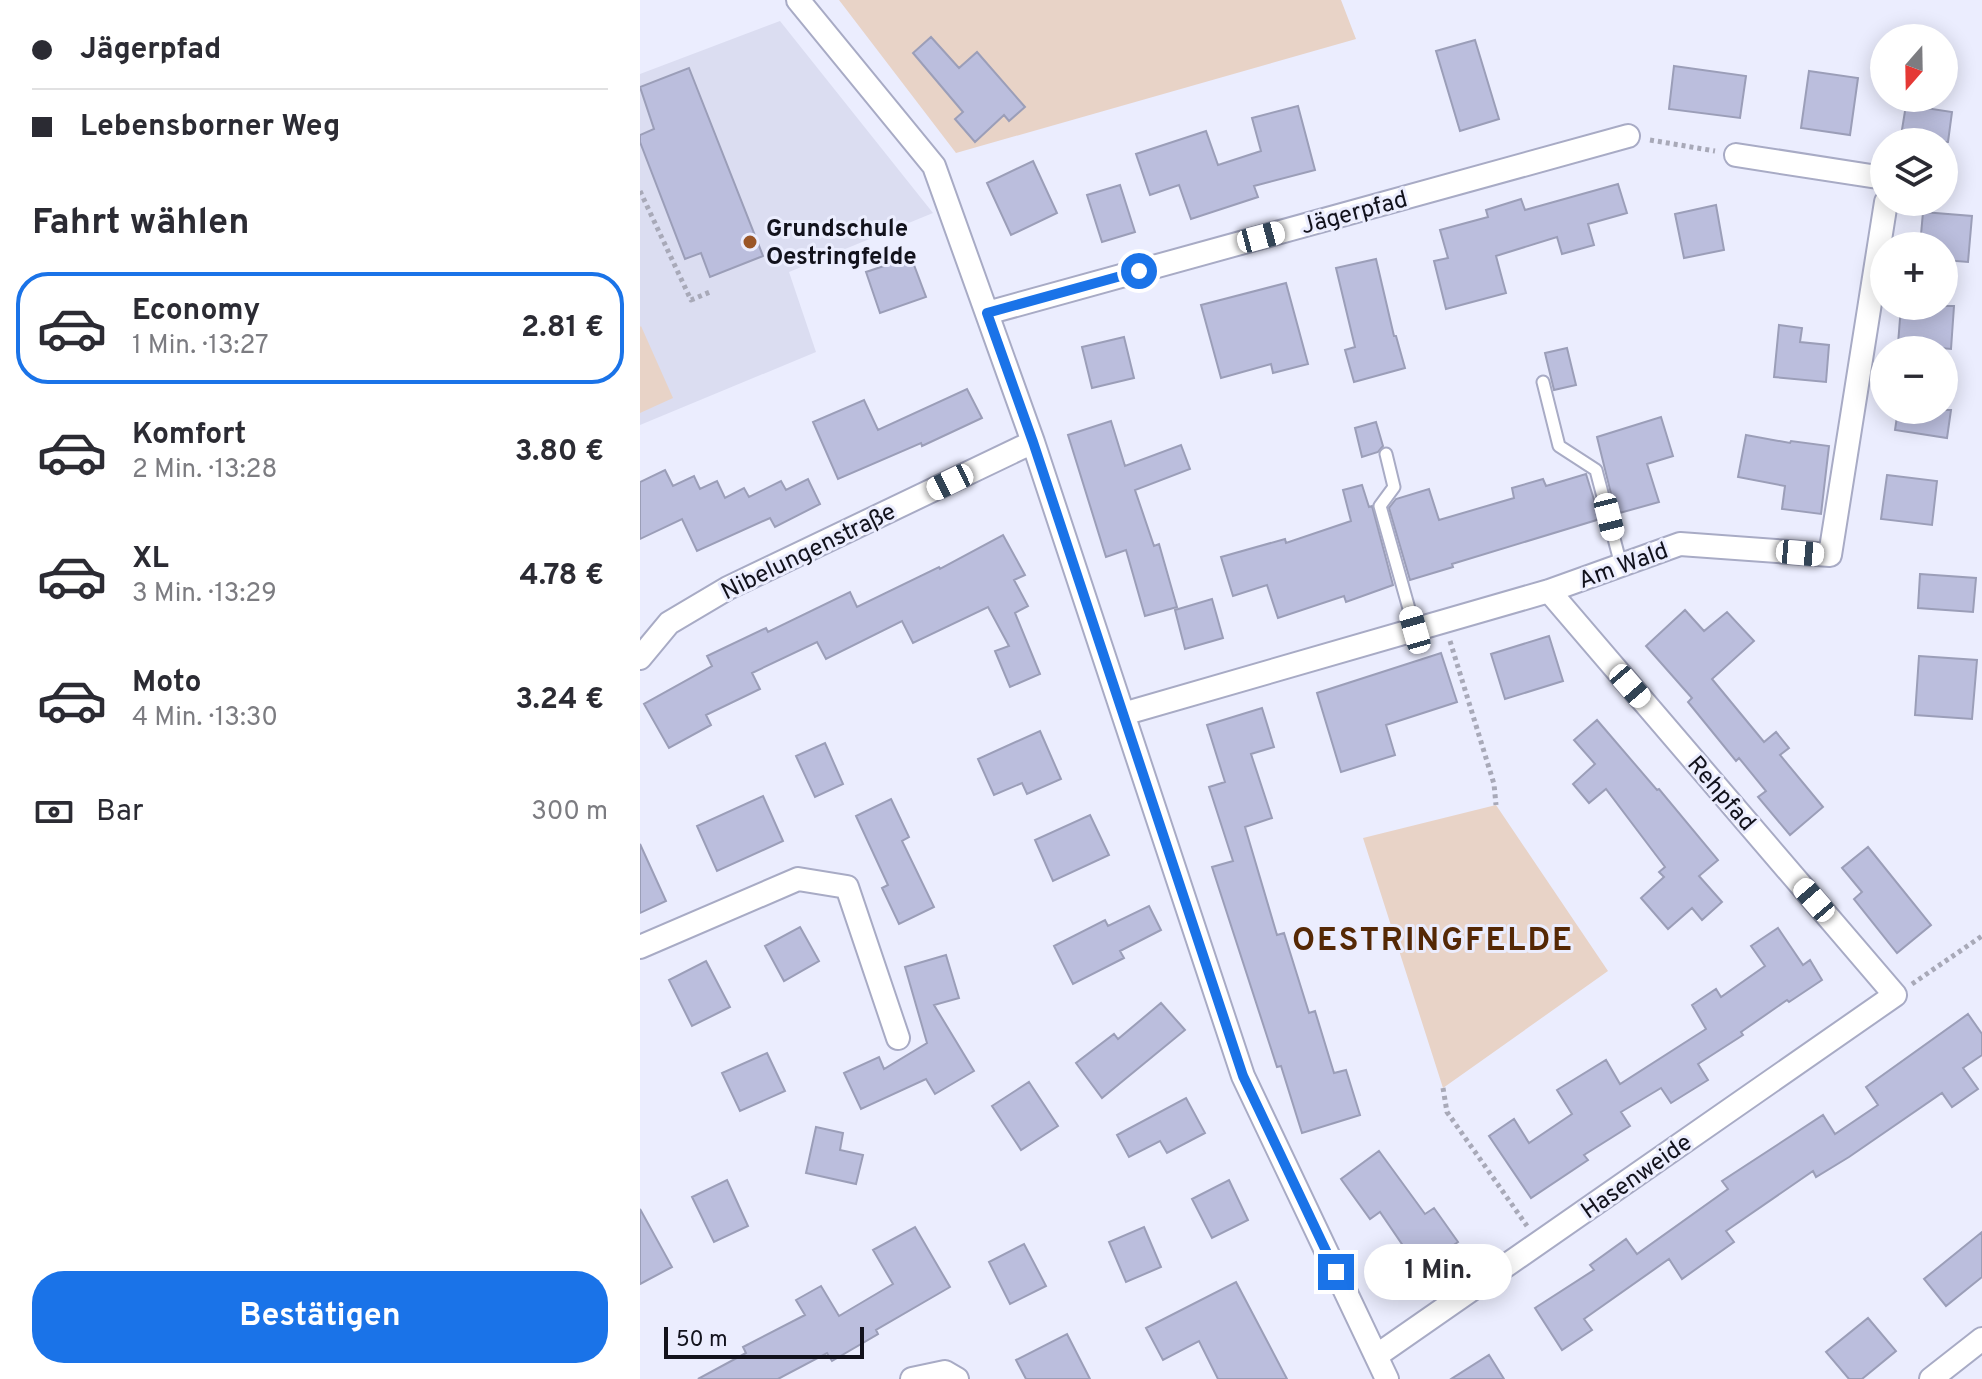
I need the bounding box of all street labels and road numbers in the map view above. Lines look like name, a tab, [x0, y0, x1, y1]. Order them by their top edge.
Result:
street label: Jägerpfad	[1298, 185, 1411, 243]
street label: Nibelungenstraße	[717, 498, 901, 608]
street label: Am Wald	[1575, 537, 1673, 597]
street label: Rehpfad	[1680, 751, 1761, 838]
street label: Hasenweide	[1576, 1129, 1698, 1227]

